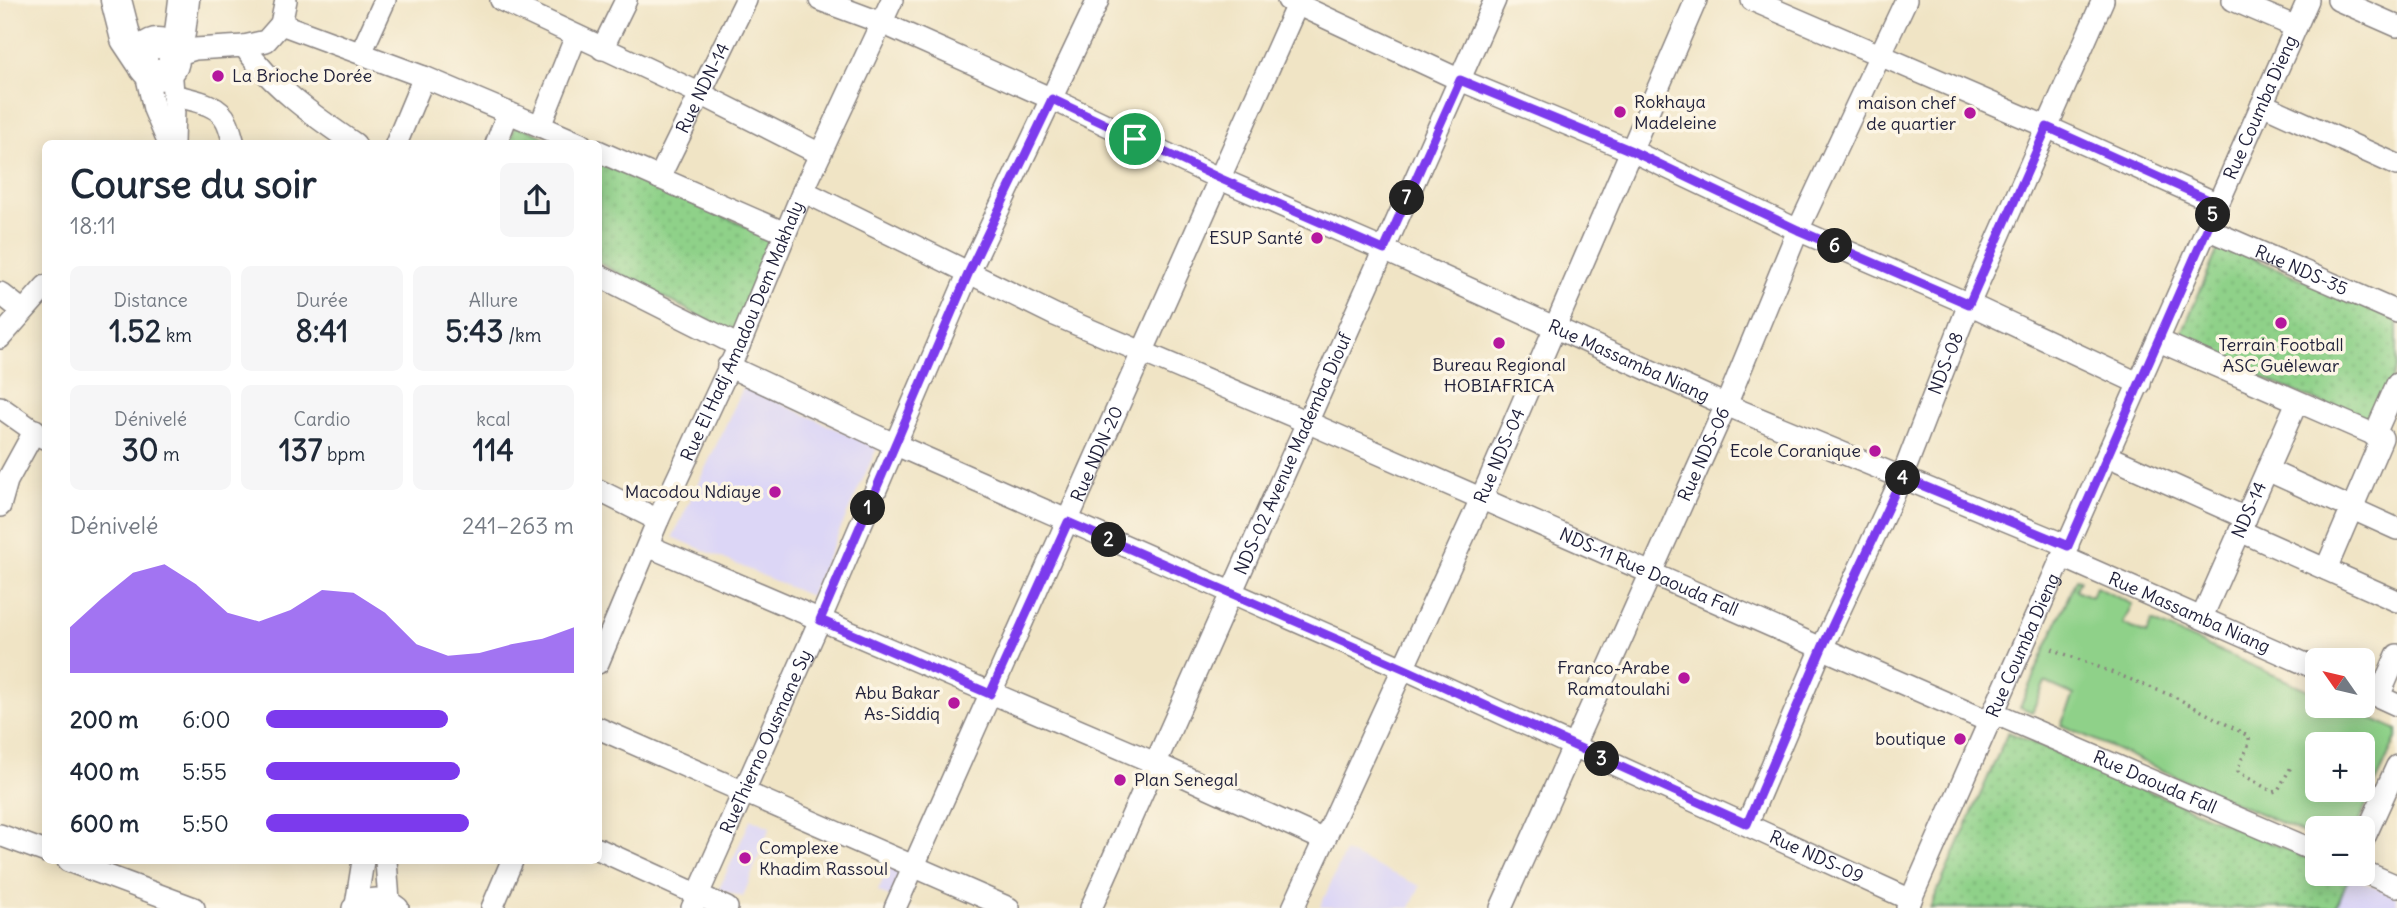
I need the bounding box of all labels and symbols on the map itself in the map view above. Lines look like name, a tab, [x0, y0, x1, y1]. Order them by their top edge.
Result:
street label: Rue Coumba Dieng	[2218, 32, 2302, 183]
street label: Rue NDN-14	[671, 39, 734, 137]
place label: La Brioche Dorée	[232, 64, 372, 87]
marker: La Brioche Dorée	[210, 68, 226, 84]
place label: Rokhaya Madeleine	[1634, 90, 1717, 134]
place label: maison chef de quartier	[1858, 91, 1957, 135]
marker: Rokhaya Madeleine	[1612, 104, 1628, 120]
marker: maison chef de quartier	[1962, 105, 1978, 121]
pin	[1105, 109, 1165, 169]
pin: 7	[1390, 180, 1424, 216]
street label: Rue El Hadj Amadou Dem Makhaly	[675, 198, 809, 465]
pin: 5	[2196, 198, 2230, 232]
place label: ESUP Santé	[1209, 226, 1303, 249]
pin: 6	[1818, 229, 1853, 264]
marker: ESUP Santé	[1309, 230, 1325, 246]
street label: Rue NDS-35	[2252, 239, 2352, 300]
street label: Rue Massamba Niang	[1545, 314, 1713, 407]
marker: Terrain Football ASC Guėlewar	[2273, 315, 2289, 331]
street label: NDS-02 Avenue Mademba Diouf	[1229, 328, 1357, 578]
street label: NDS-08	[1923, 329, 1968, 398]
place label: Terrain Football ASC Guėlewar	[2218, 333, 2344, 377]
marker: Bureau Regional HOBIAFRICA	[1491, 335, 1507, 351]
place label: Bureau Regional HOBIAFRICA	[1432, 353, 1566, 397]
street label: Rue NDN-20	[1065, 402, 1128, 505]
street label: Rue NDS-06	[1672, 403, 1735, 505]
street label: Rue NDS-04	[1469, 405, 1530, 507]
place label: Ecole Coranique	[1730, 439, 1861, 462]
marker: Ecole Coranique	[1867, 443, 1883, 459]
pin: 4	[1885, 461, 1920, 496]
street label: NDS-14	[2226, 478, 2271, 542]
place label: Macodou Ndiaye	[625, 480, 761, 503]
marker: Macodou Ndiaye	[767, 484, 783, 500]
pin: 1	[850, 490, 886, 526]
pin: 2	[1092, 522, 1126, 558]
street label: NDS-11 Rue Daouda Fall	[1556, 522, 1742, 621]
street label: Rue Massamba Niang	[2105, 566, 2274, 658]
street label: Rue Coumba Dieng	[1981, 570, 2064, 721]
street label: RueThierno Ousmane Sy	[714, 646, 816, 837]
north arrow	[2305, 648, 2375, 718]
place label: Franco-Arabe Ramatoulahi	[1557, 656, 1670, 700]
marker: Franco-Arabe Ramatoulahi	[1676, 670, 1692, 686]
place label: Abu Bakar As-Siddiq	[855, 681, 941, 725]
marker: Abu Bakar As-Siddiq	[946, 695, 962, 711]
place label: boutique	[1875, 727, 1946, 750]
marker: boutique	[1952, 731, 1968, 747]
pin: 3	[1584, 742, 1620, 776]
street label: Rue Daouda Fall	[2090, 745, 2220, 818]
place label: Plan Senegal	[1134, 768, 1238, 791]
marker: Plan Senegal	[1112, 772, 1128, 788]
street label: Rue NDS-09	[1766, 825, 1867, 888]
place label: Complexe Khadim Rassoul	[759, 836, 888, 880]
marker: Complexe Khadim Rassoul	[737, 850, 753, 866]

